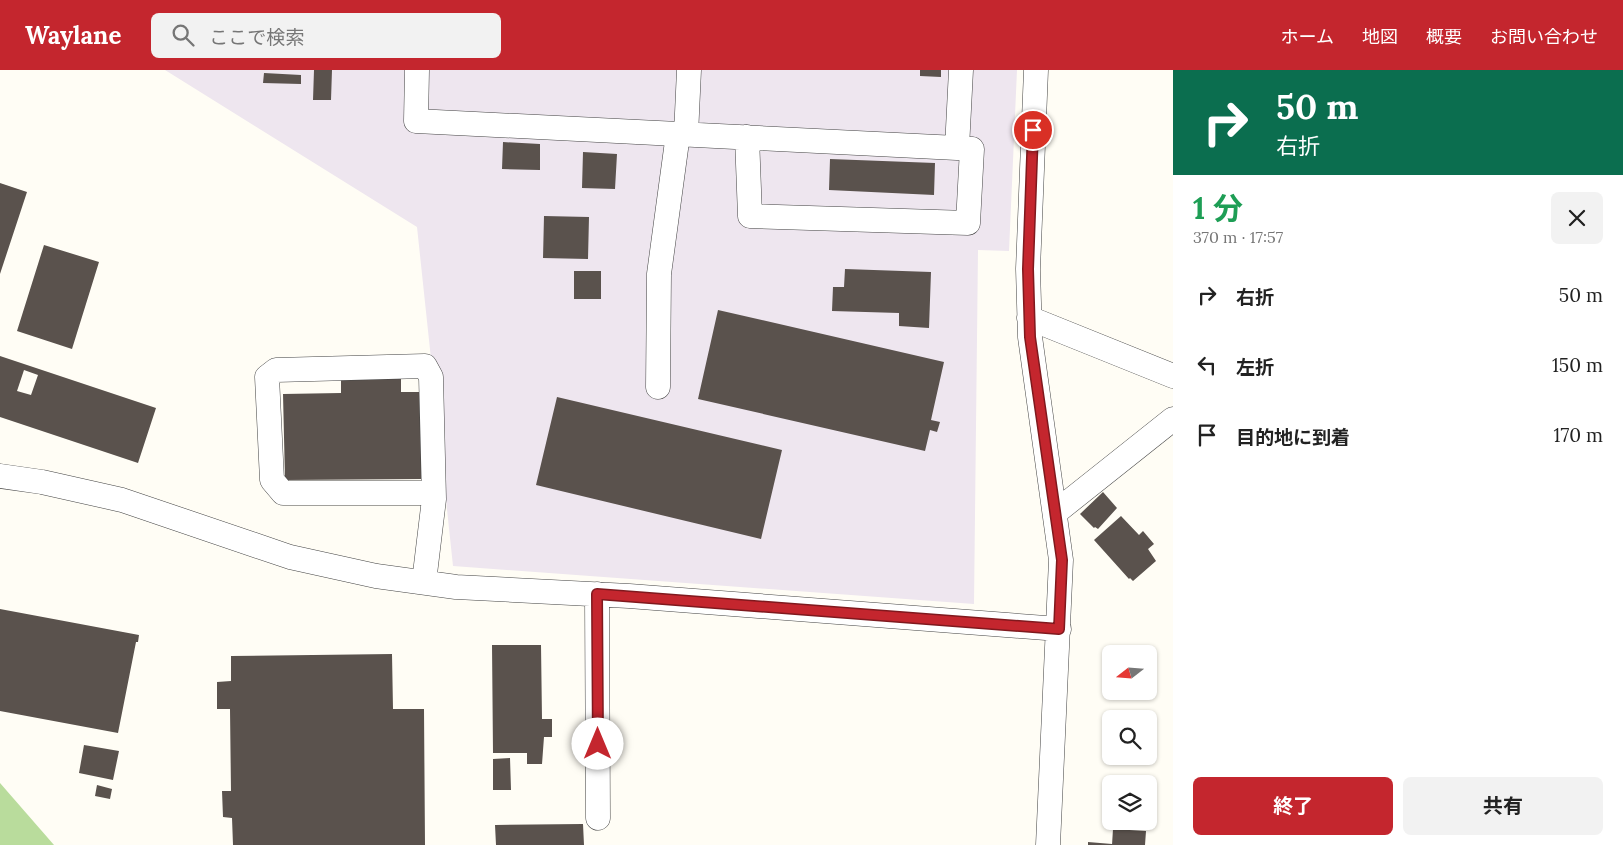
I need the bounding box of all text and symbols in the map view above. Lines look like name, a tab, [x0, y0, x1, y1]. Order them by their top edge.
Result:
search box	[151, 13, 501, 58]
text: Waylane	[25, 20, 121, 51]
icon: search	[169, 21, 197, 49]
text: ここで検索	[209, 25, 304, 49]
text: ホーム	[1281, 25, 1334, 48]
text: 地図	[1362, 25, 1398, 48]
text: 概要	[1426, 25, 1462, 48]
text: お問い合わせ	[1490, 25, 1598, 48]
text: 50 m	[1276, 84, 1359, 129]
icon: right	[1193, 90, 1258, 155]
pin	[1012, 109, 1054, 151]
icon: arrive	[1019, 116, 1047, 144]
text: 右折	[1276, 132, 1320, 160]
text: 1 分	[1193, 189, 1243, 227]
button: close	[1551, 192, 1603, 244]
text: 370 m · 17:57	[1193, 227, 1283, 247]
icon: right	[1193, 281, 1221, 309]
text: 50 m	[1559, 283, 1603, 307]
text: 右折	[1236, 285, 1274, 309]
icon: left	[1193, 351, 1221, 379]
text: 150 m	[1552, 353, 1603, 377]
text: 左折	[1236, 355, 1274, 379]
icon: arrive	[1193, 421, 1221, 449]
text: 170 m	[1554, 423, 1603, 447]
text: 目的地に到着	[1236, 425, 1350, 449]
north arrow	[1102, 645, 1158, 700]
map controls	[1102, 645, 1157, 830]
button: search	[1102, 710, 1157, 765]
position arrow	[571, 717, 623, 769]
button: layers	[1102, 775, 1157, 830]
button: 終了	[1193, 777, 1393, 835]
button: 共有	[1403, 777, 1603, 835]

